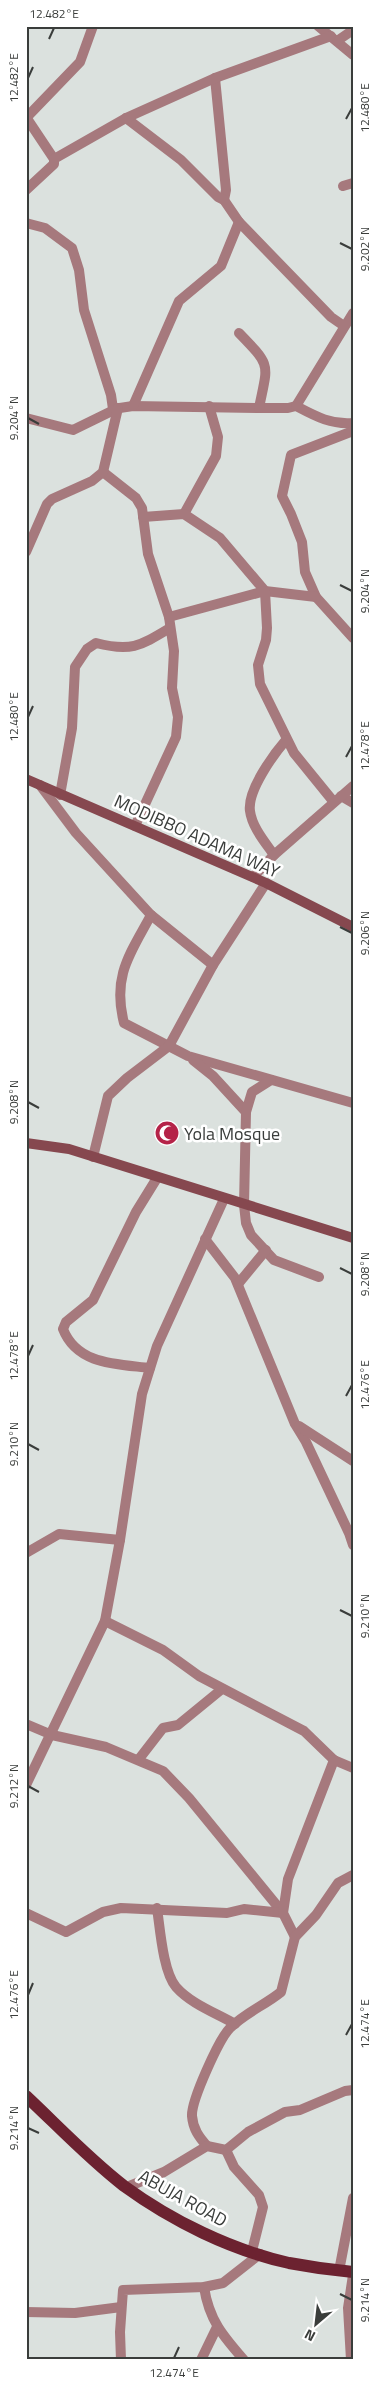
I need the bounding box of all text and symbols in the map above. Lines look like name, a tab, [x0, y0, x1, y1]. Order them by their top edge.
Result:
text: 12.482°E	[29, 4, 79, 23]
text: 12.482°E	[4, 53, 23, 103]
text: 12.480°E	[355, 83, 374, 133]
text: 9.202°N	[355, 227, 374, 271]
text: 9.204°N	[4, 396, 23, 440]
text: 9.204°N	[355, 569, 374, 613]
text: 12.480°E	[4, 692, 23, 742]
text: 12.478°E	[355, 721, 374, 771]
street label: MODIBBO ADAMA WAY	[110, 787, 284, 885]
text: 9.206°N	[355, 911, 374, 955]
text: 9.208°N	[4, 1080, 23, 1124]
mosque icon: Yola Mosque	[154, 1120, 180, 1146]
place label: Yola Mosque	[184, 1120, 280, 1147]
text: 9.208°N	[355, 1252, 374, 1296]
text: 12.478°E	[4, 1331, 23, 1381]
text: 12.476°E	[355, 1360, 374, 1410]
text: 9.210°N	[4, 1422, 23, 1466]
text: 9.210°N	[355, 1594, 374, 1638]
text: 9.212°N	[4, 1764, 23, 1808]
text: 12.476°E	[4, 1970, 23, 2020]
text: 12.474°E	[355, 1999, 374, 2049]
text: 9.214°N	[4, 2106, 23, 2150]
street label: ABUJA ROAD	[134, 2162, 232, 2234]
text: 9.214°N	[355, 2278, 374, 2322]
north arrow	[292, 2298, 342, 2348]
text: N	[300, 2324, 319, 2347]
text: 12.474°E	[149, 2363, 199, 2382]

